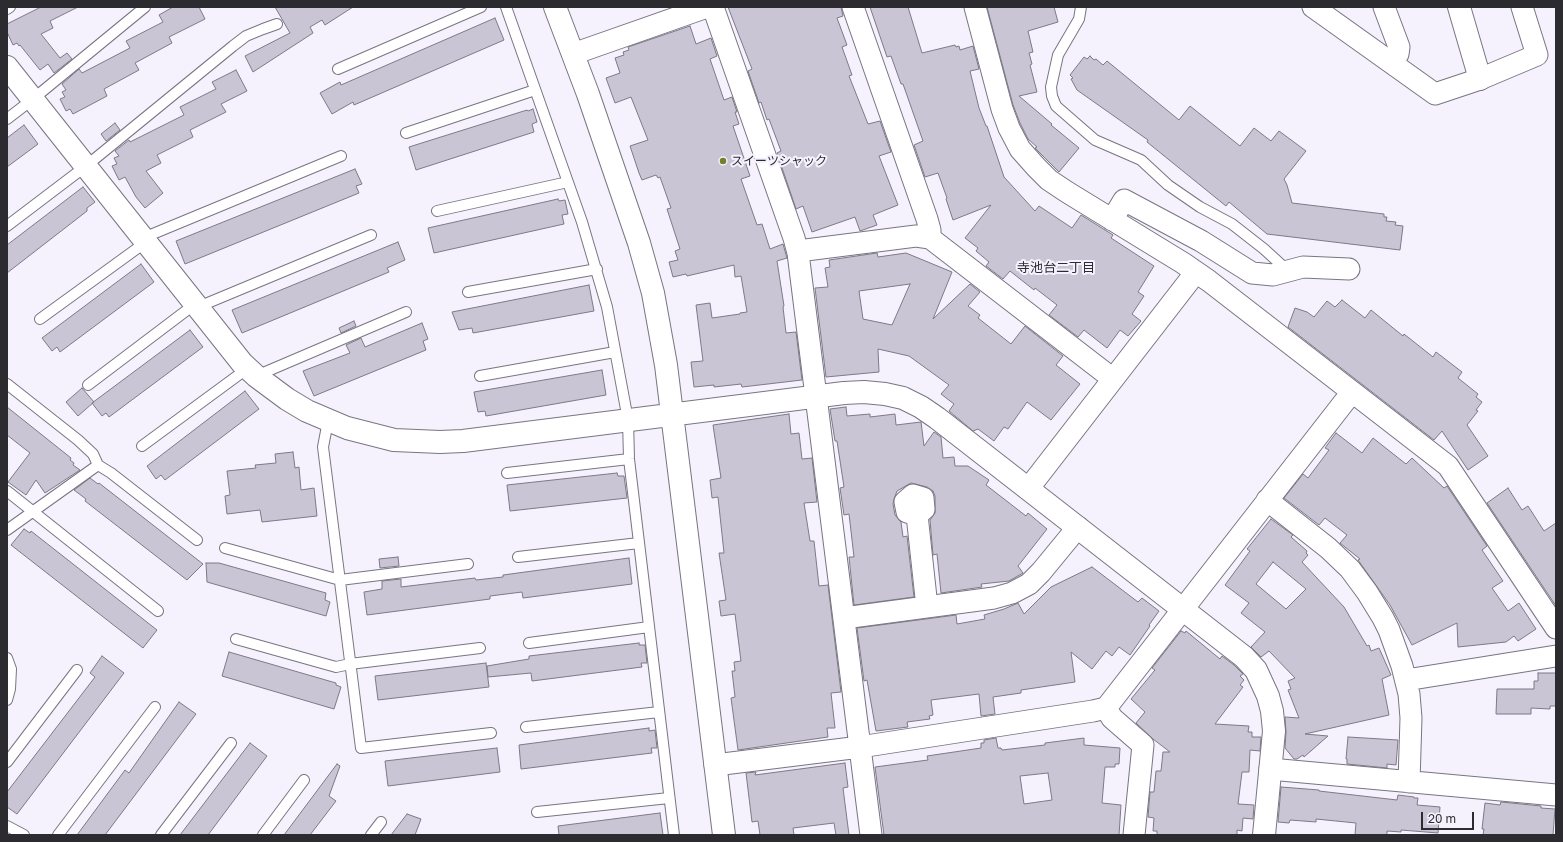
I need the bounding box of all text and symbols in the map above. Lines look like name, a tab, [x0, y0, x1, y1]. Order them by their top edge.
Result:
place label: スイーツシャック	[731, 154, 827, 168]
marker: スイーツシャック	[718, 156, 728, 166]
district label: 寺池台二丁目	[1017, 260, 1095, 276]
scale bar	[1423, 804, 1476, 830]
text: 20 m	[1428, 811, 1456, 826]

